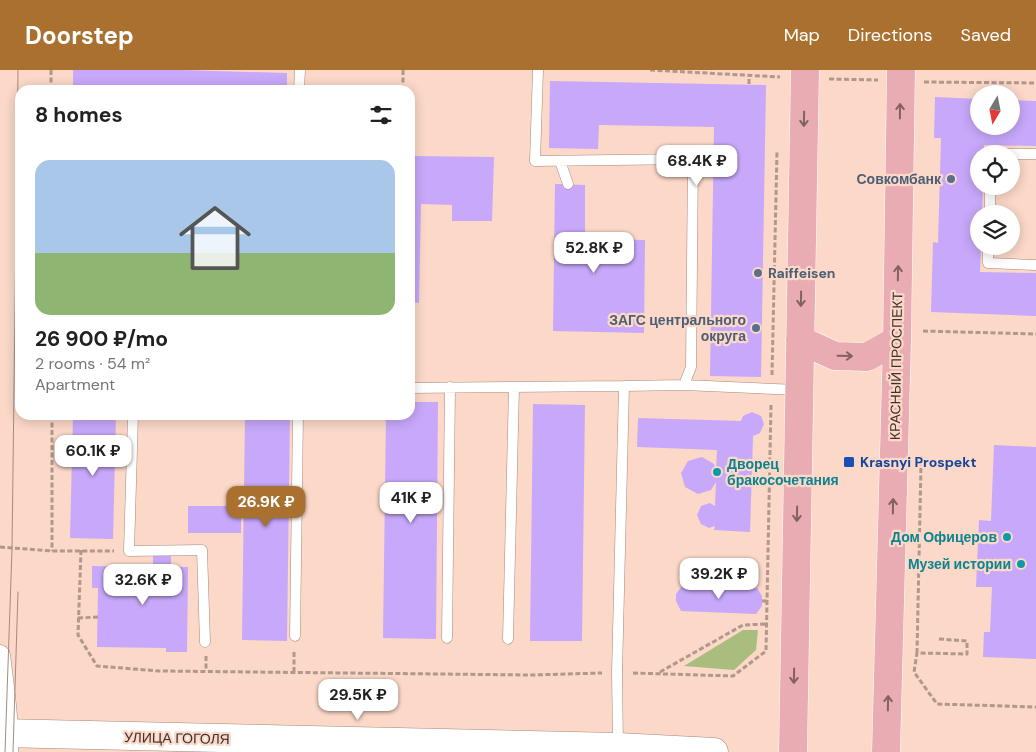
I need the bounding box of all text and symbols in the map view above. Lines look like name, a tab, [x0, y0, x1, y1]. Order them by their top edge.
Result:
text: Doorstep	[25, 20, 134, 51]
text: Map	[784, 23, 820, 47]
text: Directions	[848, 23, 933, 47]
text: Saved	[961, 23, 1011, 47]
north arrow	[970, 85, 1020, 135]
map controls	[970, 85, 1020, 255]
text: 8 homes	[35, 101, 123, 129]
icon: filters	[367, 101, 395, 129]
one-way arrow	[895, 103, 905, 120]
one-way arrow	[799, 110, 809, 126]
pin: 68.4K ₽	[651, 144, 743, 187]
button: locate	[970, 145, 1020, 195]
text: 68.4K ₽	[667, 150, 727, 171]
place label: Совкомбанк	[856, 170, 942, 188]
marker: Совкомбанк	[945, 173, 957, 185]
icon: home	[170, 193, 260, 283]
button: layers	[970, 205, 1020, 255]
pin: 52.8K ₽	[548, 232, 640, 274]
text: 52.8K ₽	[565, 237, 623, 258]
place label: Raiffeisen	[768, 264, 835, 282]
one-way arrow	[893, 266, 903, 282]
marker: Raiffeisen	[752, 267, 764, 279]
one-way arrow	[796, 290, 805, 306]
street label: КРАСНЫЙ ПРОСПЕКТ	[886, 291, 906, 440]
place label: ЗАГС центрального округа	[609, 311, 746, 345]
marker: ЗАГС центрального округа	[750, 322, 762, 334]
text: 26 900 ₽/mo	[35, 325, 168, 353]
one-way arrow	[837, 352, 853, 361]
text: 2 rooms · 54 m²	[35, 353, 150, 374]
text: Apartment	[35, 374, 115, 395]
pin: 60.1K ₽	[47, 434, 139, 477]
text: 60.1K ₽	[66, 440, 120, 461]
place label: Krasnyi Prospekt	[860, 453, 976, 471]
place label: Дворец бракосочетания	[727, 455, 839, 489]
marker: Krasnyi Prospekt	[842, 455, 856, 469]
marker: Дворец бракосочетания	[711, 466, 723, 478]
pin: 41K ₽	[376, 482, 446, 524]
pin: 26.9K ₽	[220, 486, 312, 528]
text: 41K ₽	[391, 487, 431, 508]
text: 26.9K ₽	[237, 491, 295, 512]
one-way arrow	[888, 498, 897, 514]
one-way arrow	[792, 505, 802, 521]
place label: Дом Офицеров	[891, 528, 997, 546]
marker: Дом Офицеров	[1001, 531, 1013, 543]
place label: Музей истории	[908, 555, 1011, 573]
pin: 39.2K ₽	[673, 558, 765, 600]
marker: Музей истории	[1015, 558, 1027, 570]
text: 39.2K ₽	[691, 563, 747, 584]
pin: 32.6K ₽	[97, 564, 189, 606]
text: 32.6K ₽	[114, 569, 172, 590]
one-way arrow	[789, 668, 799, 684]
pin: 29.5K ₽	[312, 678, 404, 721]
text: 29.5K ₽	[329, 684, 387, 705]
one-way arrow	[883, 696, 892, 712]
street label: УЛИЦА ГОГОЛЯ	[124, 728, 230, 748]

